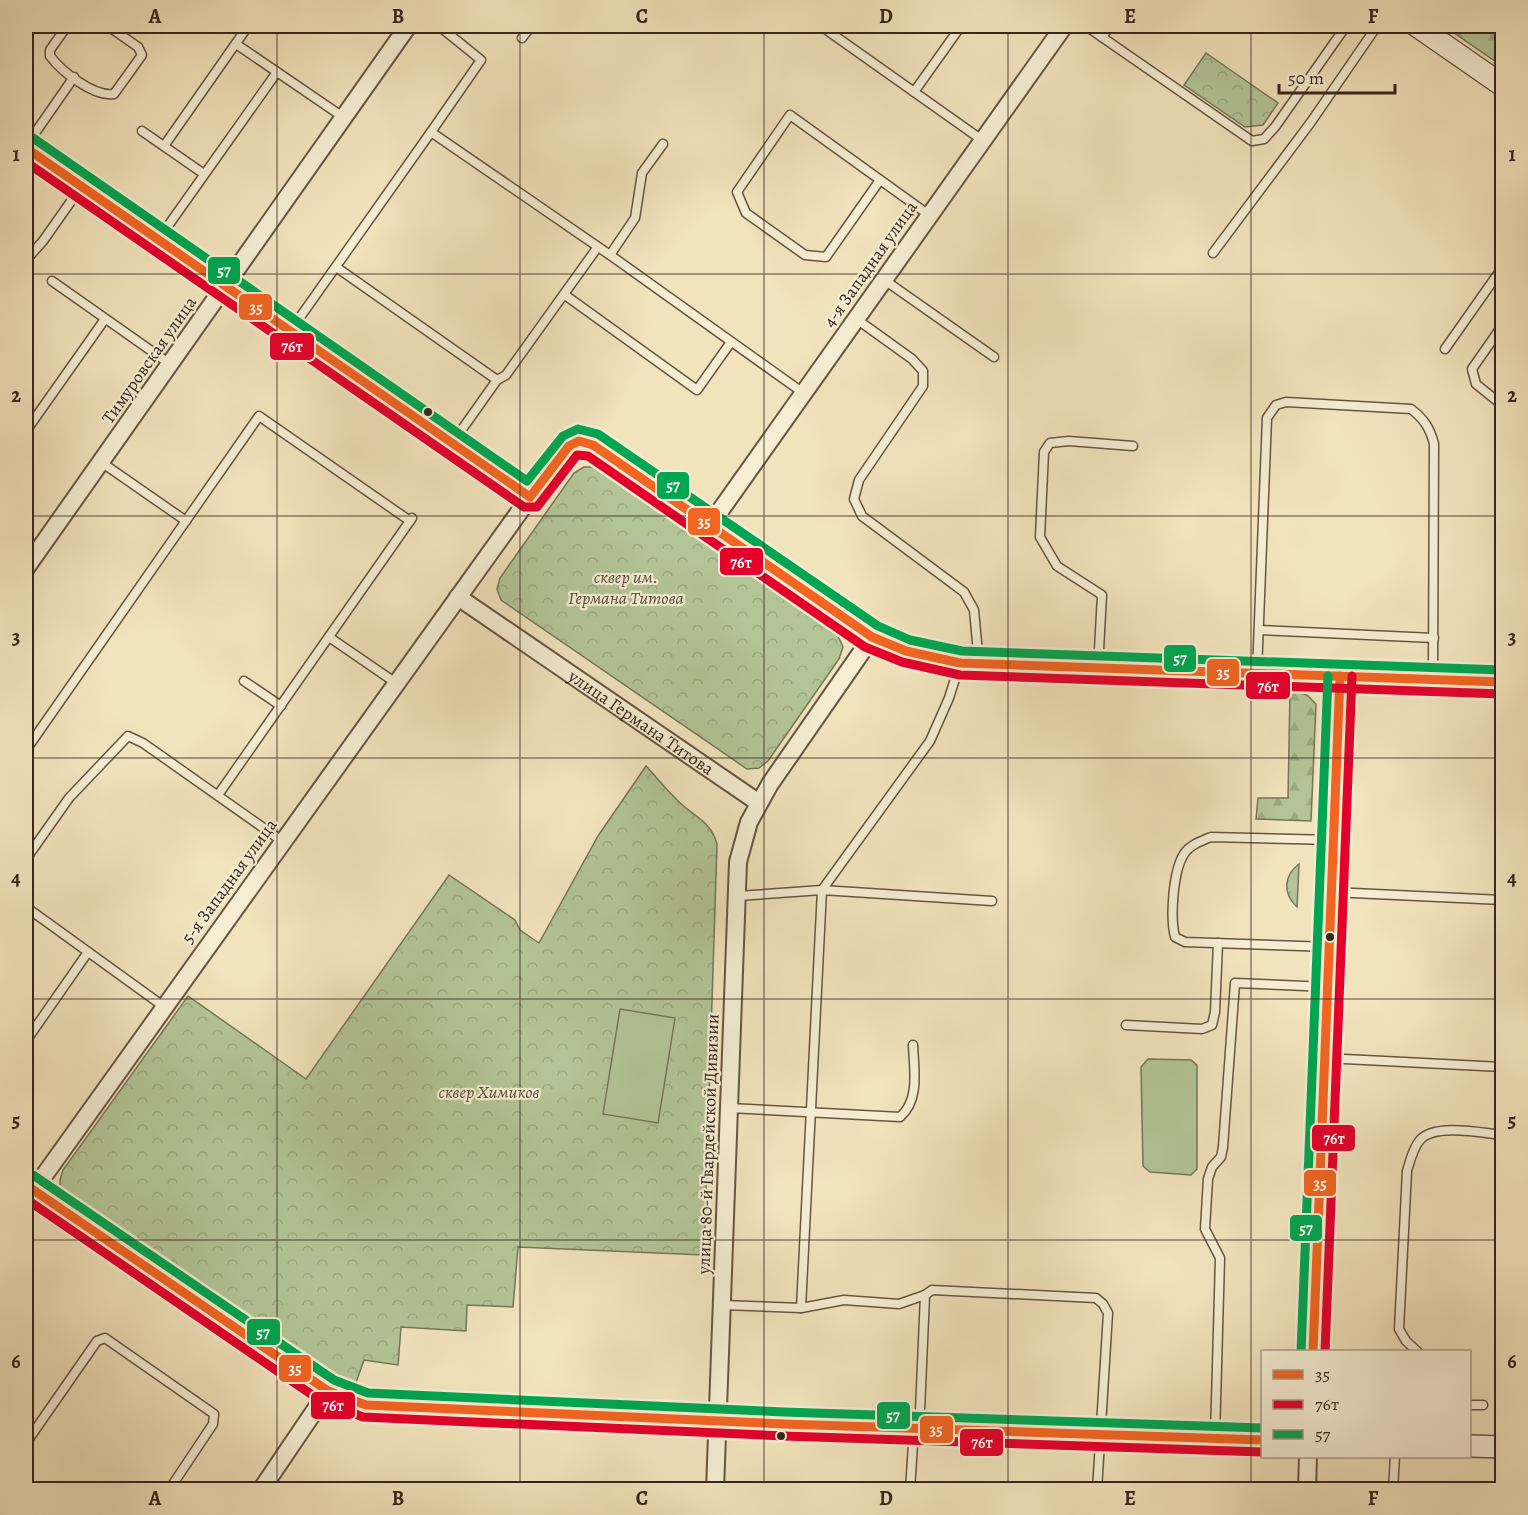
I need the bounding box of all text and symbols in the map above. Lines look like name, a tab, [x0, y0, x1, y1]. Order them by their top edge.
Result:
text: A	[148, 3, 162, 30]
text: B	[392, 3, 404, 30]
text: C	[636, 3, 648, 30]
text: D	[879, 3, 893, 30]
text: E	[1124, 3, 1136, 30]
text: F	[1368, 3, 1379, 30]
scale bar	[1279, 57, 1394, 95]
text: 50 m	[1288, 66, 1324, 90]
text: 1	[12, 141, 20, 168]
text: 1	[1508, 141, 1516, 168]
street label: 4-я Западная улица	[817, 196, 923, 332]
line badge: 57	[207, 256, 241, 285]
text: 57	[217, 260, 231, 282]
street label: Тимуровская улица	[96, 291, 202, 429]
line badge: 35	[238, 293, 273, 321]
text: 35	[249, 297, 263, 319]
line badge: 76т	[269, 332, 315, 361]
text: 76т	[281, 336, 303, 358]
text: 2	[11, 382, 21, 409]
text: 2	[1507, 382, 1517, 409]
unlabelled marker	[422, 406, 434, 418]
line badge: 57	[656, 471, 690, 500]
text: 57	[666, 475, 680, 497]
line badge: 35	[687, 507, 721, 536]
text: 35	[697, 511, 711, 533]
line badge: 76т	[719, 547, 764, 576]
text: 76т	[730, 552, 752, 574]
park label: сквер им. Германа Титова	[568, 565, 684, 610]
text: 3	[12, 624, 20, 651]
text: 3	[1508, 624, 1516, 651]
line badge: 57	[1163, 644, 1197, 673]
text: 57	[1173, 648, 1187, 670]
line badge: 35	[1206, 658, 1240, 687]
text: 35	[1216, 662, 1230, 684]
street label: улица Германа Титова	[563, 663, 719, 781]
line badge: 76т	[1245, 671, 1291, 700]
text: 76т	[1257, 676, 1279, 698]
street label: 5-я Западная улица	[176, 813, 283, 948]
text: 4	[11, 865, 21, 892]
text: 4	[1507, 865, 1517, 892]
unlabelled marker	[1324, 931, 1336, 943]
street label: улица 80-й Гвардейской Дивизии	[691, 1013, 725, 1276]
park label: сквер Химиков	[438, 1080, 540, 1104]
text: 5	[12, 1107, 20, 1134]
text: 5	[1508, 1107, 1516, 1134]
line badge: 76т	[1311, 1124, 1356, 1152]
text: 76т	[1323, 1128, 1345, 1150]
line badge: 35	[1303, 1169, 1337, 1197]
text: 35	[1313, 1173, 1327, 1195]
line badge: 57	[1289, 1214, 1323, 1242]
text: 57	[1299, 1218, 1313, 1240]
line badge: 57	[246, 1318, 281, 1346]
text: 57	[256, 1322, 270, 1344]
text: 6	[11, 1348, 21, 1375]
text: 6	[1507, 1348, 1517, 1375]
legend	[1261, 1350, 1471, 1458]
line badge: 35	[278, 1354, 312, 1383]
text: 35	[288, 1358, 302, 1380]
text: 35	[1315, 1362, 1330, 1386]
line badge: 76т	[310, 1391, 356, 1420]
text: 76т	[1315, 1392, 1339, 1416]
text: 76т	[322, 1395, 344, 1417]
line badge: 57	[876, 1401, 911, 1430]
text: 57	[886, 1405, 900, 1427]
line badge: 35	[919, 1415, 954, 1444]
text: 35	[929, 1419, 943, 1441]
text: 57	[1315, 1422, 1331, 1446]
line badge: 76т	[959, 1428, 1004, 1457]
unlabelled marker	[775, 1430, 787, 1442]
text: 76т	[971, 1432, 993, 1454]
text: A	[148, 1485, 162, 1512]
text: B	[392, 1485, 404, 1512]
text: C	[636, 1485, 648, 1512]
text: D	[879, 1485, 893, 1512]
text: E	[1124, 1485, 1136, 1512]
text: F	[1368, 1485, 1379, 1512]

